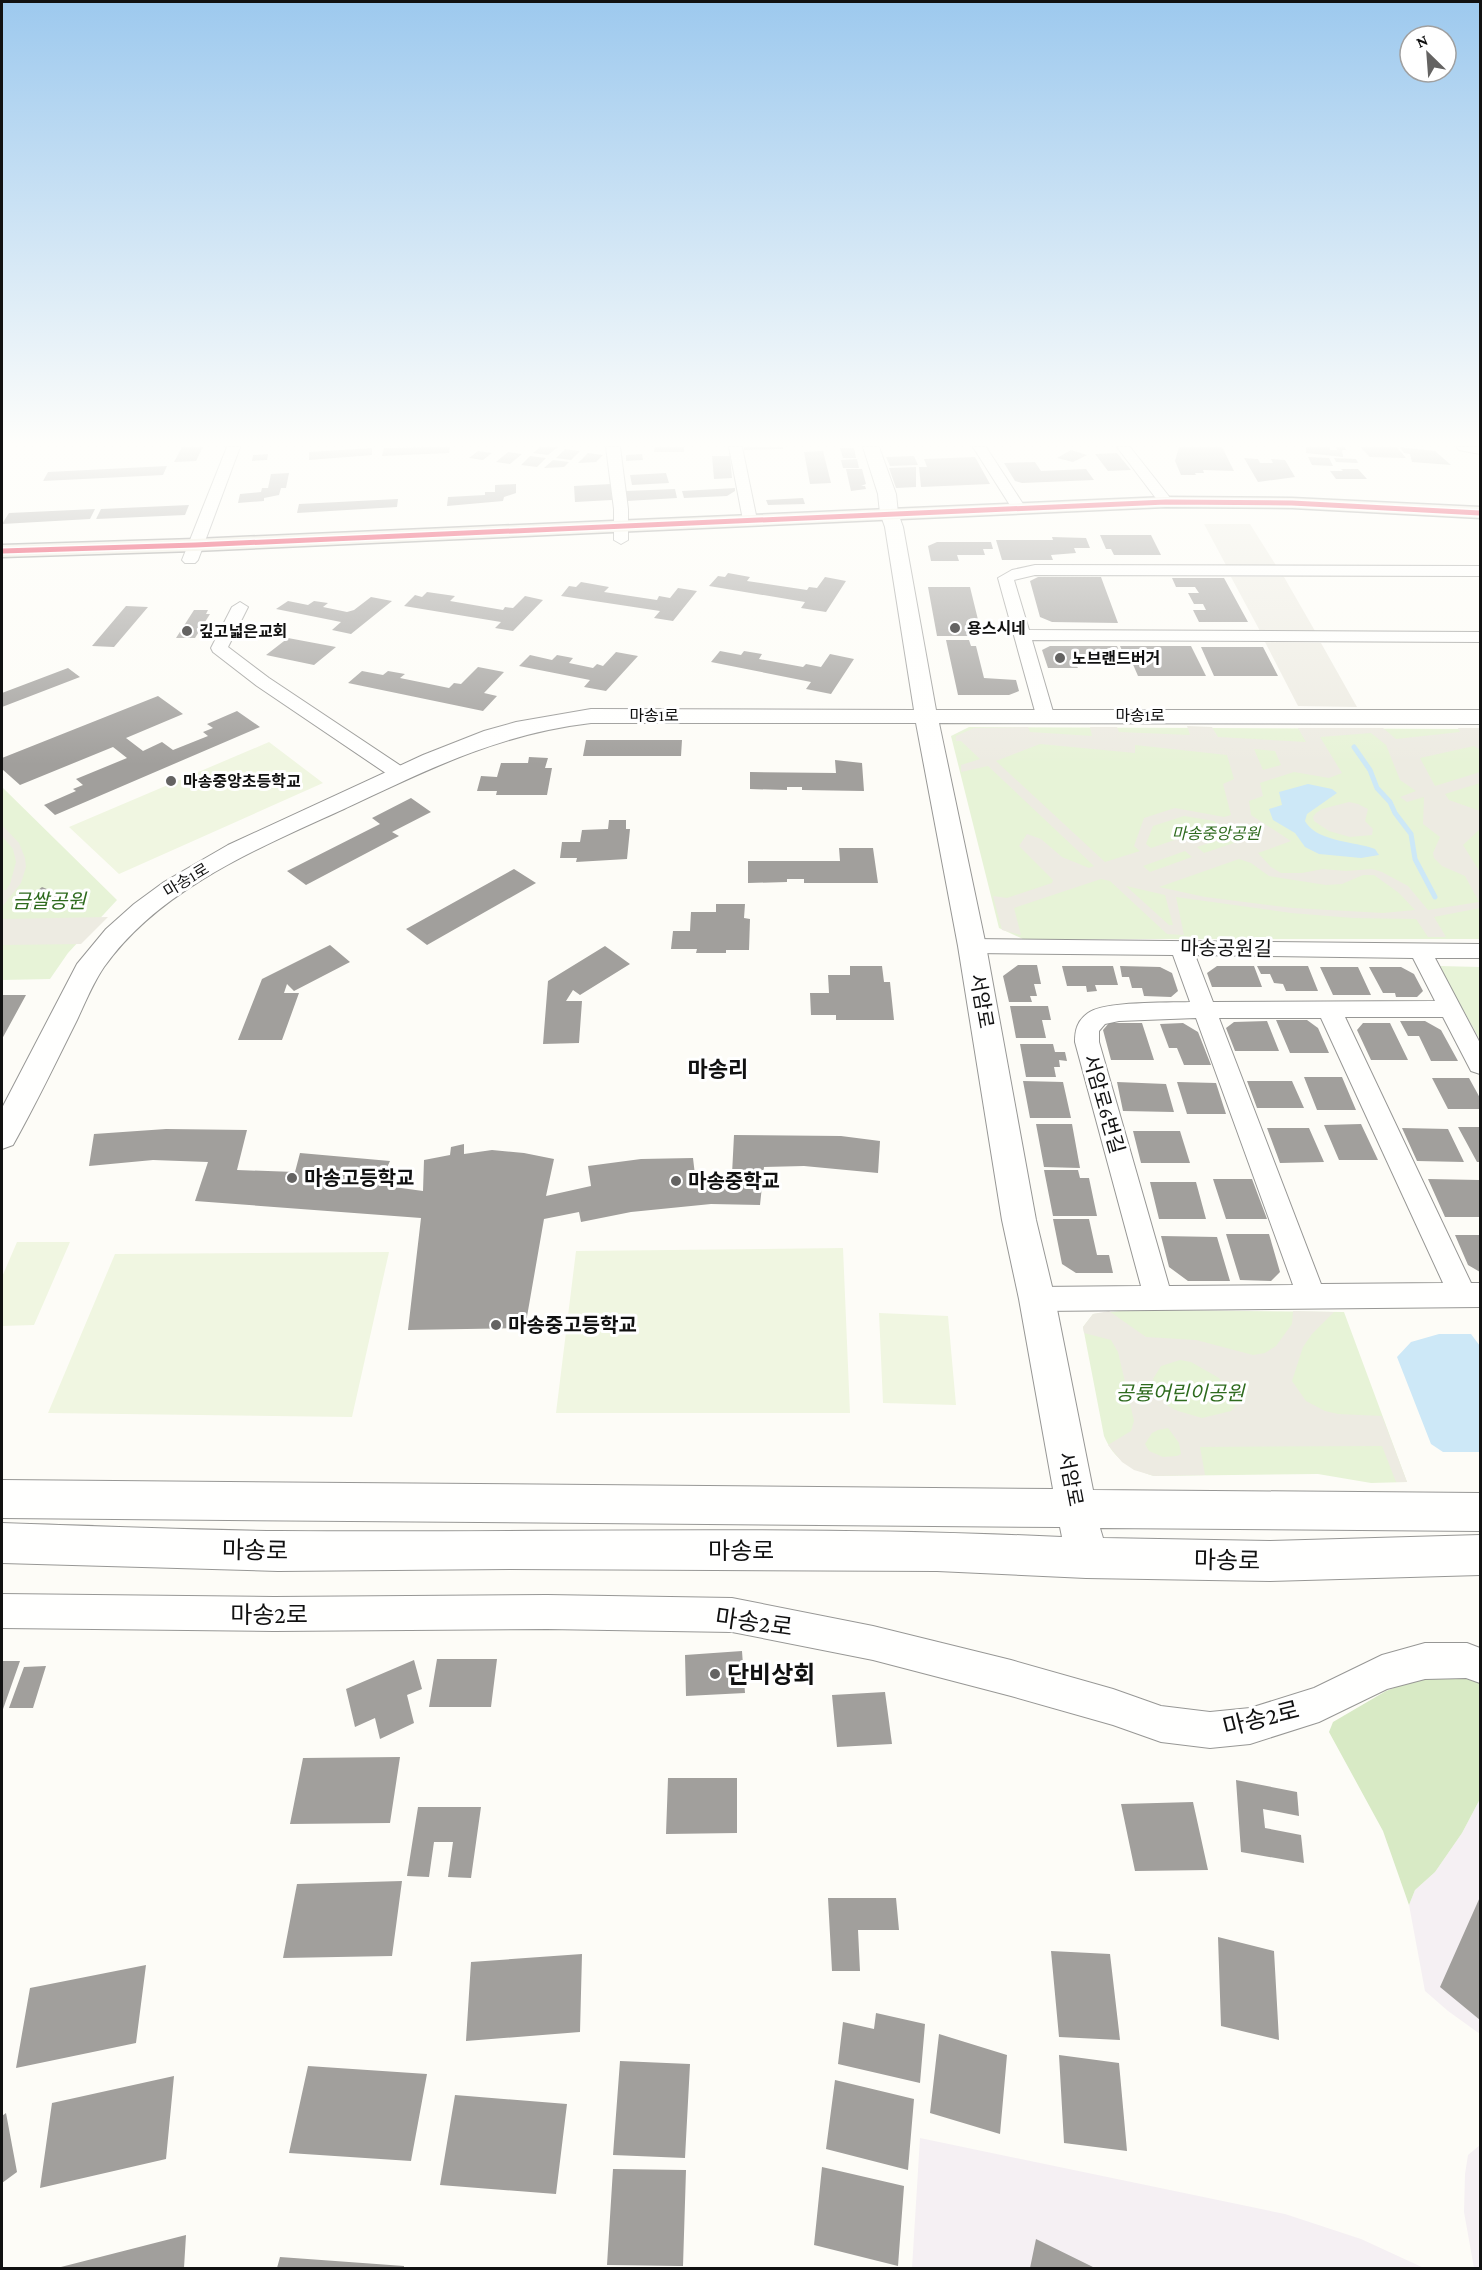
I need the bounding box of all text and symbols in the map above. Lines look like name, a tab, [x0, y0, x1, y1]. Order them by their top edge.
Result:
north arrow	[1398, 24, 1458, 84]
text: N	[1413, 31, 1430, 51]
place label: 용스시네	[967, 620, 1026, 637]
marker: 용스시네	[948, 621, 962, 635]
place label: 깊고넓은교회	[199, 623, 287, 640]
marker: 깊고넓은교회	[180, 624, 194, 638]
place label: 노브랜드버거	[1072, 650, 1160, 667]
marker: 노브랜드버거	[1053, 651, 1067, 665]
street label: 마송1로	[629, 707, 679, 724]
street label: 마송1로	[1115, 707, 1165, 724]
place label: 마송중앙초등학교	[183, 772, 301, 790]
marker: 마송중앙초등학교	[164, 774, 178, 788]
park label: 마송중앙공원	[1172, 825, 1261, 842]
street label: 마송1로	[160, 860, 212, 900]
park label: 금쌀공원	[12, 890, 87, 912]
street label: 마송공원길	[1180, 936, 1272, 960]
street label: 서암로	[966, 972, 998, 1030]
street label: 서암로6번길	[1079, 1052, 1129, 1156]
district label: 마송리	[688, 1057, 748, 1082]
place label: 마송고등학교	[304, 1167, 414, 1189]
place label: 마송중학교	[688, 1170, 780, 1192]
marker: 마송고등학교	[285, 1171, 299, 1185]
marker: 마송중학교	[669, 1174, 683, 1188]
place label: 마송중고등학교	[508, 1314, 637, 1336]
marker: 마송중고등학교	[489, 1318, 503, 1332]
park label: 공룡어린이공원	[1116, 1382, 1246, 1404]
street label: 서암로	[1055, 1450, 1087, 1508]
street label: 마송로	[222, 1536, 288, 1564]
street label: 마송로	[708, 1537, 774, 1564]
street label: 마송로	[1194, 1546, 1260, 1574]
street label: 마송2로	[230, 1601, 308, 1628]
street label: 마송2로	[714, 1603, 794, 1641]
place label: 단비상회	[727, 1661, 815, 1688]
marker: 단비상회	[708, 1667, 722, 1681]
street label: 마송2로	[1220, 1696, 1302, 1740]

